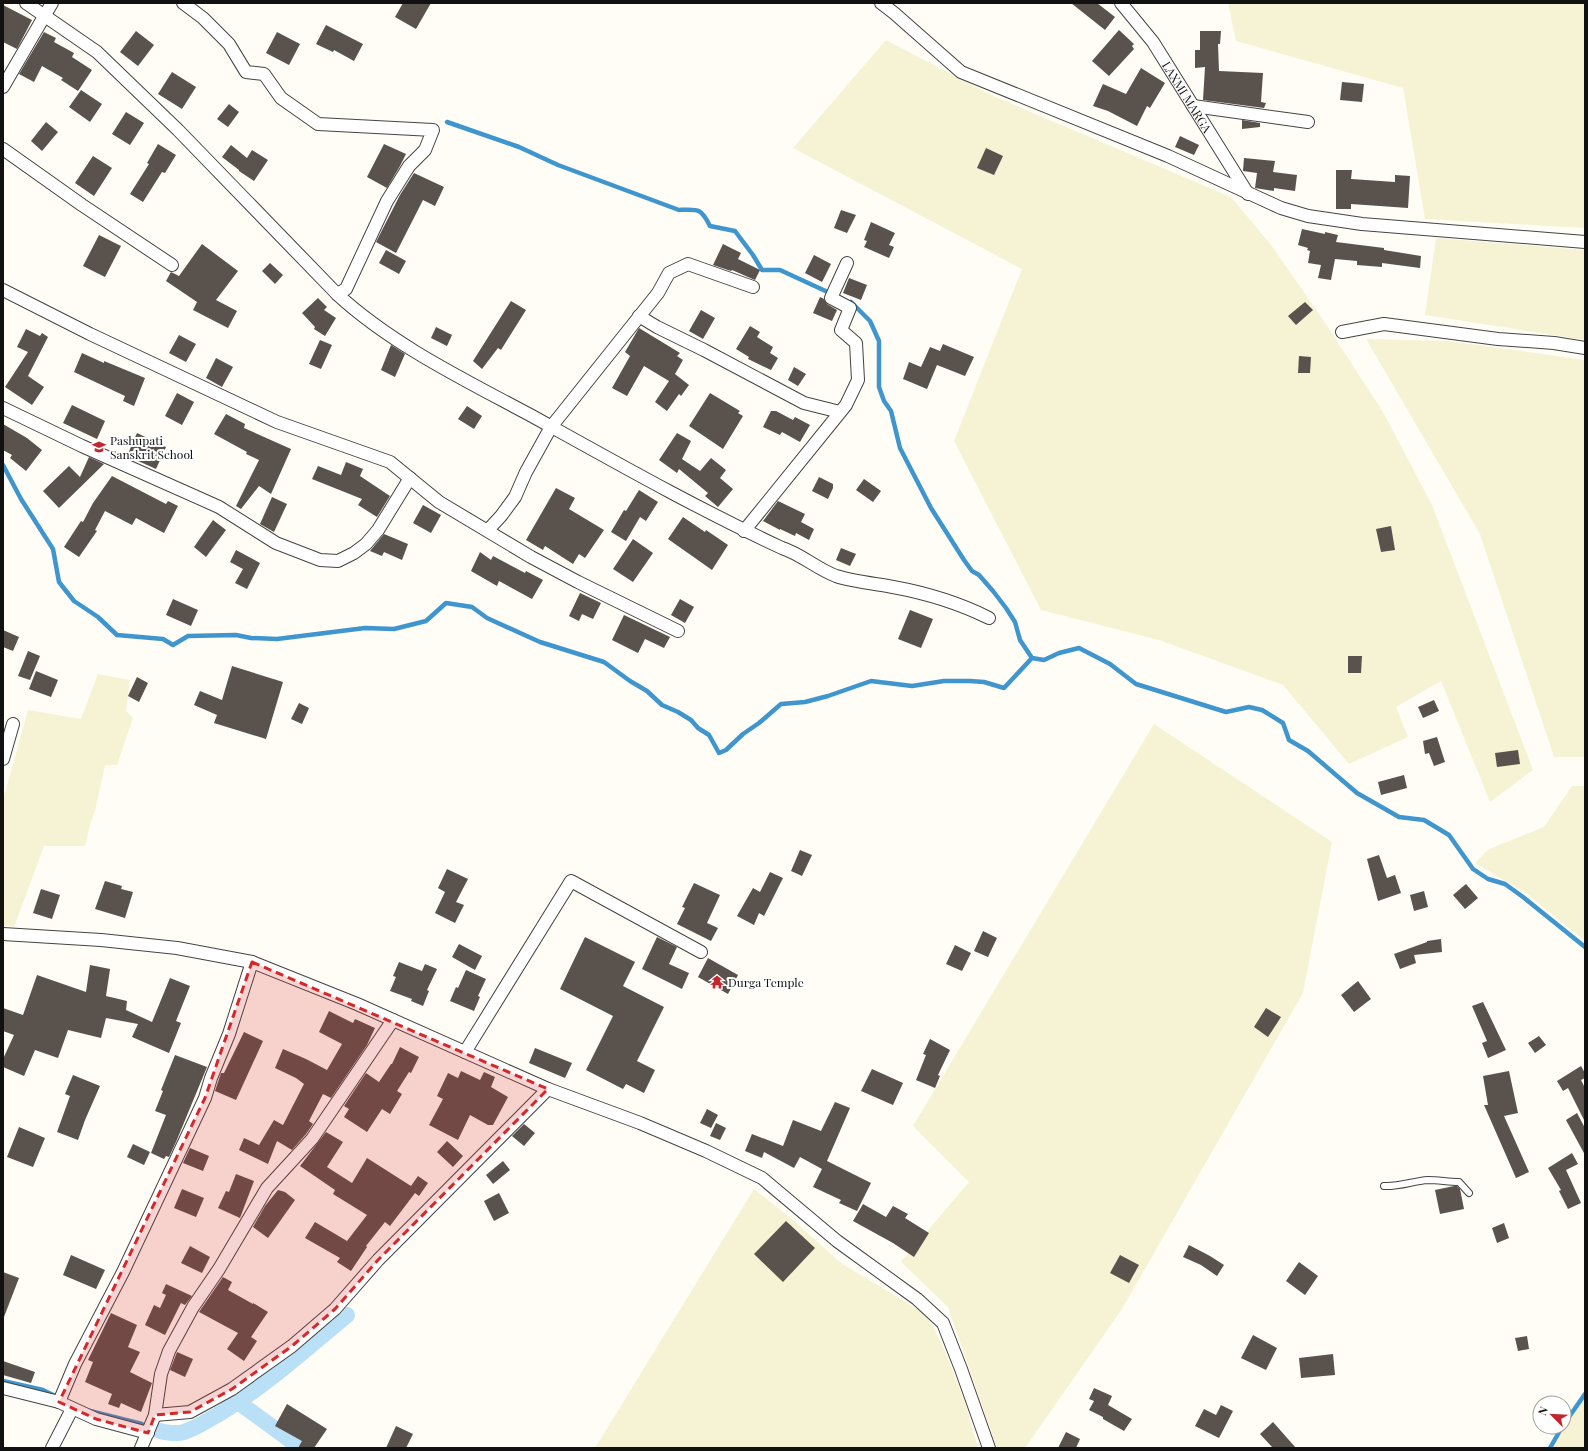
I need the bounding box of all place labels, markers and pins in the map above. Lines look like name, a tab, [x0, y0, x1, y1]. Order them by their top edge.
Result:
place label: Pashupati Sanskrit School	[110, 432, 194, 462]
school or university icon: Pashupati Sanskrit School	[91, 439, 107, 455]
temple icon: Durga Temple	[709, 974, 725, 990]
place label: Durga Temple	[728, 974, 804, 990]

